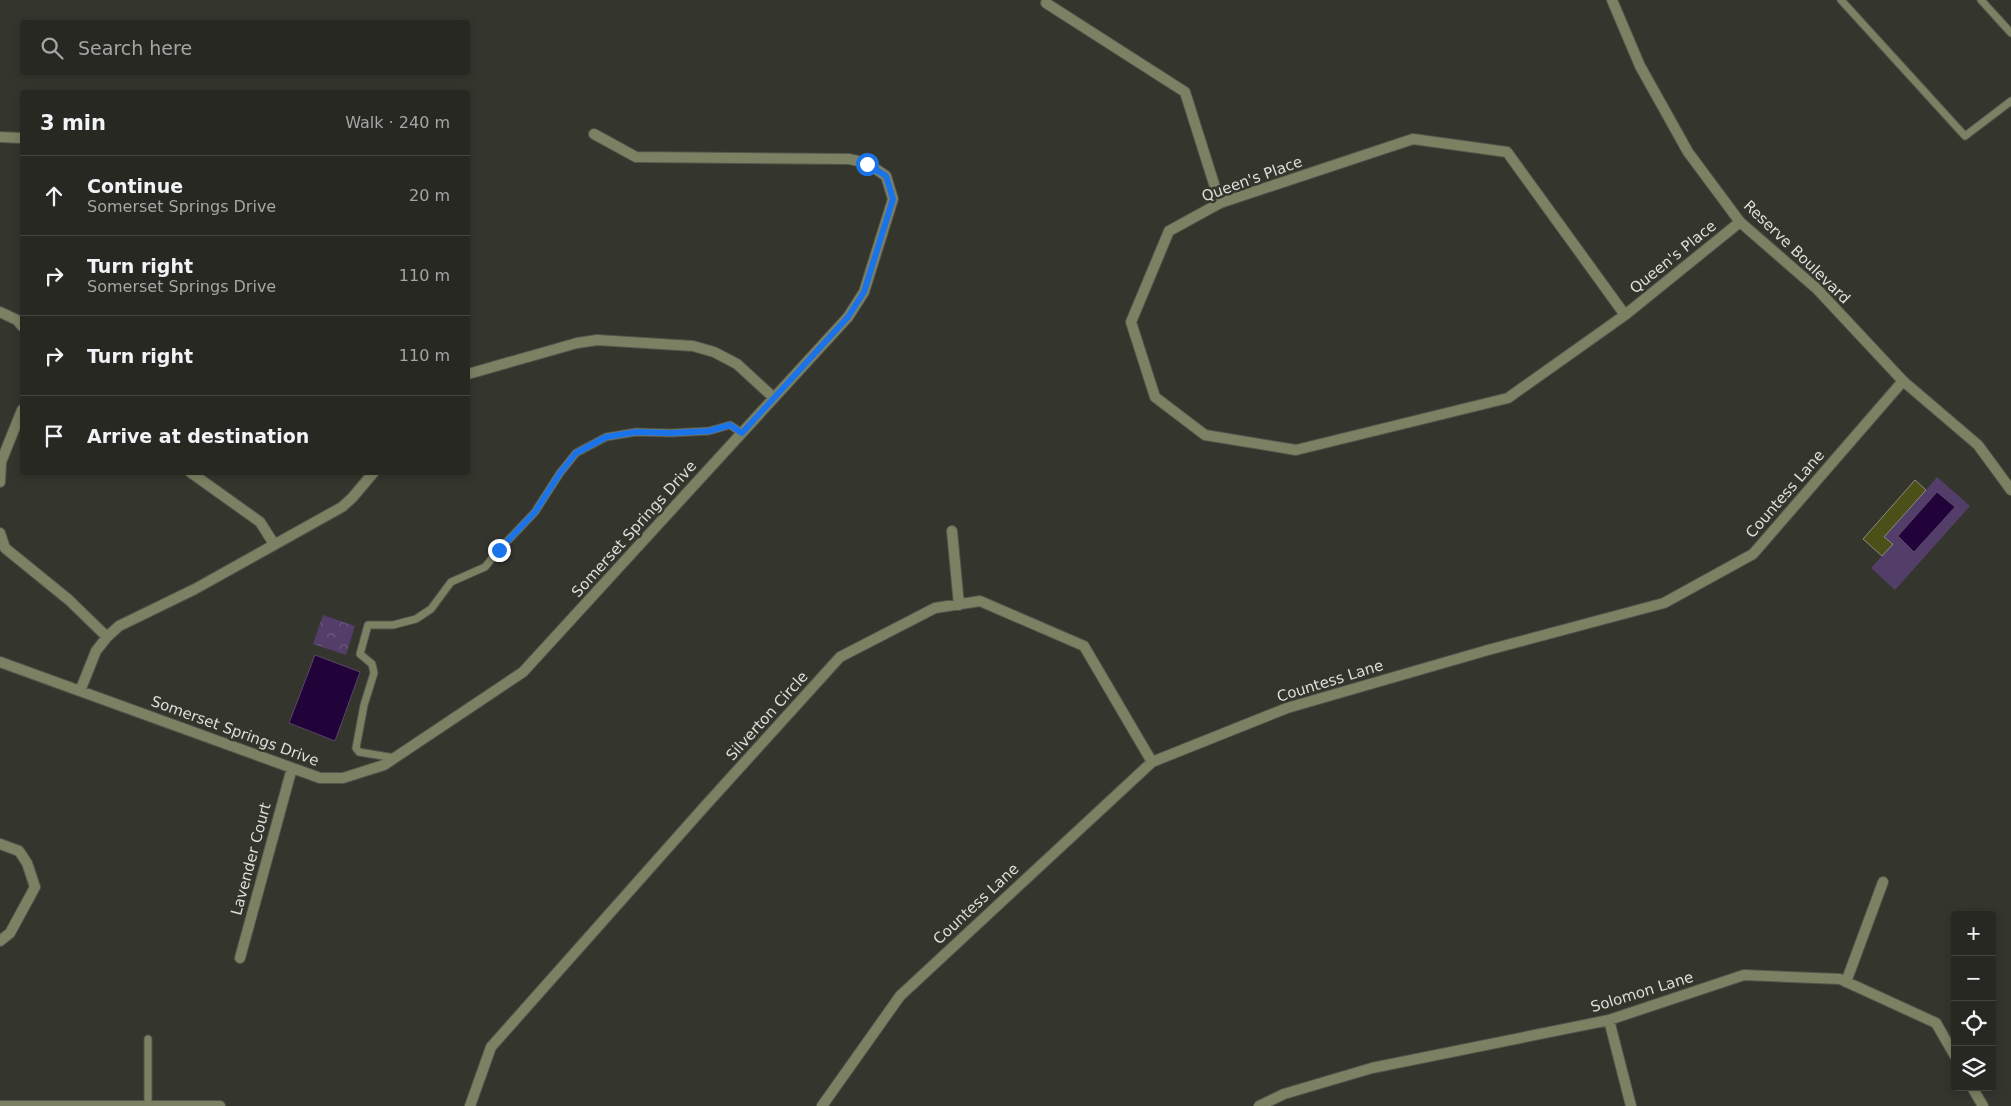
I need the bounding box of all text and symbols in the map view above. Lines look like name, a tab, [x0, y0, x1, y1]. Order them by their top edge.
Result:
search box	[20, 20, 470, 75]
icon: search	[38, 34, 66, 62]
text: Search here	[78, 37, 192, 59]
text: 3 min	[40, 111, 106, 135]
text: Walk · 240 m	[345, 113, 450, 132]
street label: Queen's Place	[1199, 152, 1305, 206]
route start	[856, 153, 879, 176]
text: Continue	[87, 175, 183, 197]
icon: ahead	[40, 182, 68, 210]
text: 20 m	[409, 186, 450, 205]
text: Somerset Springs Drive	[87, 197, 276, 216]
street label: Reserve Boulevard	[1740, 197, 1854, 307]
street label: Queen's Place	[1626, 217, 1720, 297]
text: Turn right	[87, 255, 193, 277]
icon: right	[40, 262, 68, 290]
text: 110 m	[399, 266, 450, 285]
text: Somerset Springs Drive	[87, 277, 276, 296]
icon: right	[40, 342, 68, 370]
text: Turn right	[87, 345, 193, 367]
text: 110 m	[399, 346, 450, 365]
icon: arrive	[40, 422, 68, 450]
text: Arrive at destination	[87, 425, 309, 447]
street label: Countess Lane	[1742, 446, 1828, 542]
street label: Somerset Springs Drive	[568, 457, 700, 601]
route end	[488, 539, 511, 562]
street label: Countess Lane	[1275, 656, 1385, 706]
street label: Silverton Circle	[722, 668, 812, 764]
street label: Somerset Springs Drive	[149, 692, 321, 770]
street label: Lavender Court	[227, 801, 275, 917]
street label: Countess Lane	[929, 860, 1023, 948]
map controls	[1951, 911, 1996, 1091]
button: +	[1951, 911, 1996, 956]
button: −	[1951, 956, 1996, 1001]
street label: Solomon Lane	[1588, 968, 1696, 1016]
button: locate	[1951, 1001, 1996, 1046]
button: layers	[1951, 1046, 1996, 1091]

